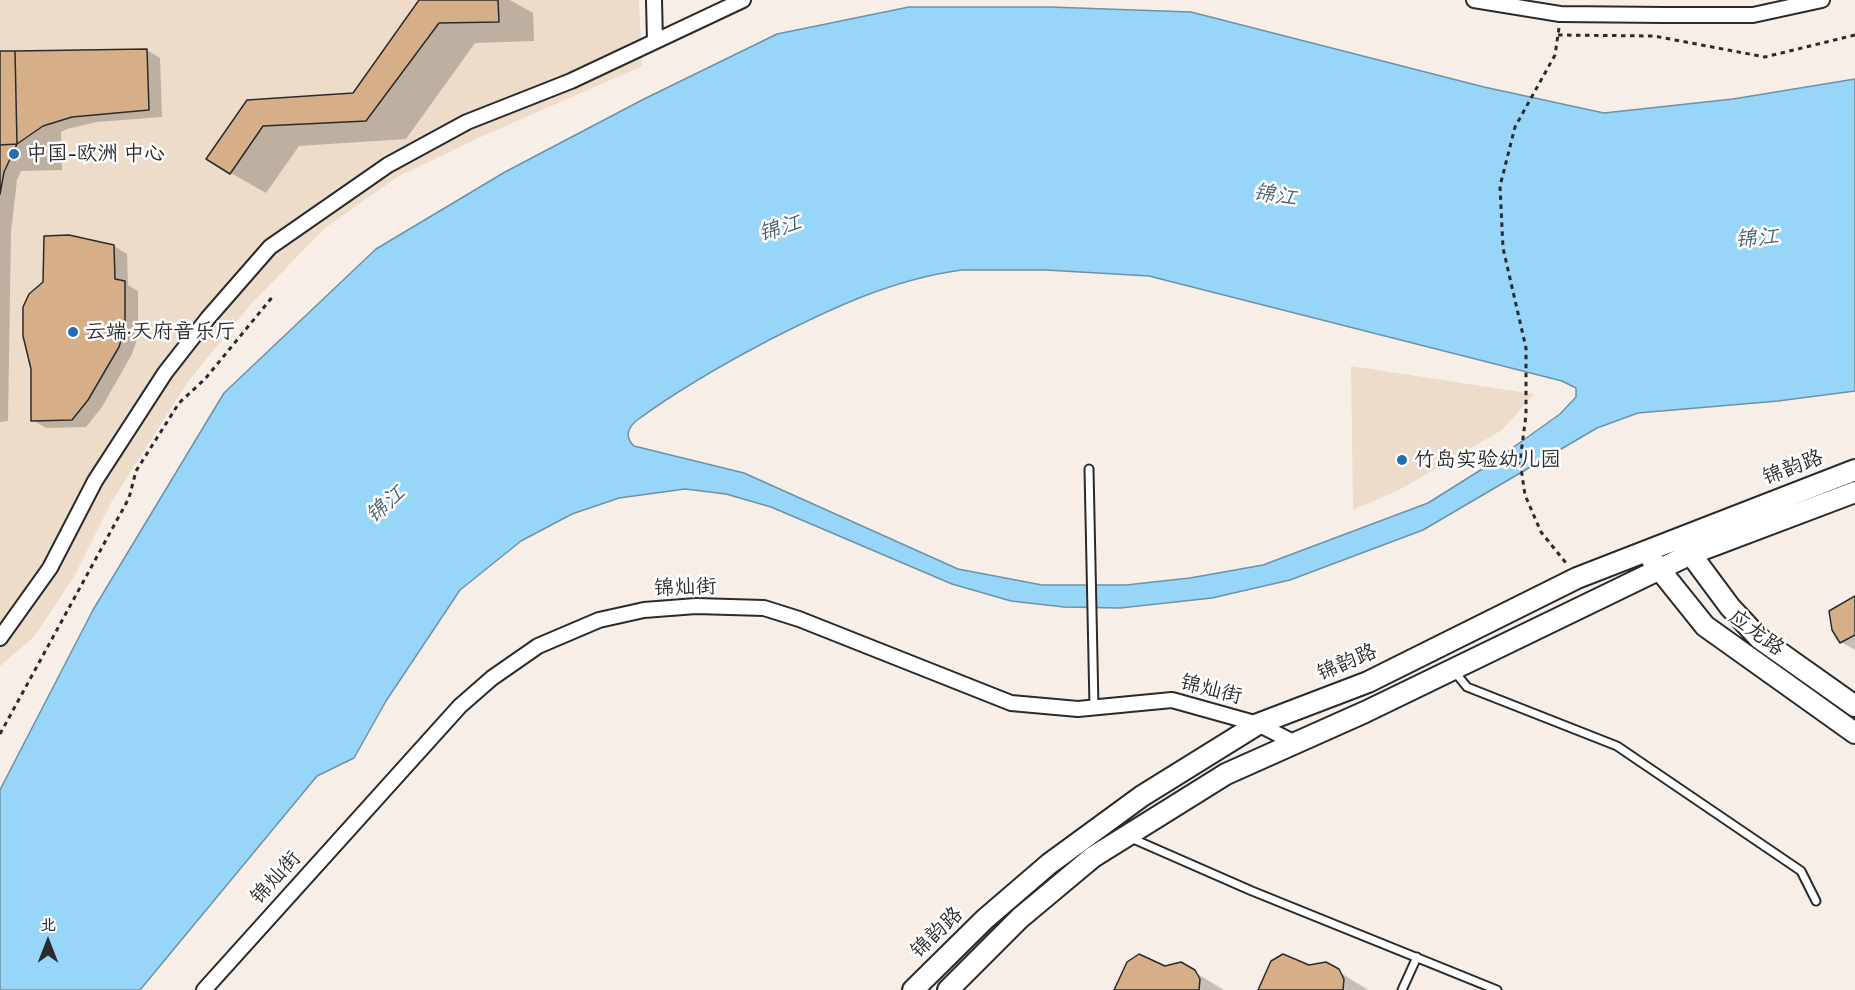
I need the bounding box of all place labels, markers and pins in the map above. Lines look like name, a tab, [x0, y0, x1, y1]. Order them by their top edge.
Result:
place label: 中国-欧洲 中心	[26, 141, 165, 167]
marker: 中国-欧洲 中心	[7, 147, 21, 161]
place label: 云端·天府音乐厅	[85, 319, 236, 345]
marker: 云端·天府音乐厅	[66, 325, 80, 339]
place label: 竹岛实验幼儿园	[1414, 447, 1561, 473]
marker: 竹岛实验幼儿园	[1395, 453, 1409, 467]

